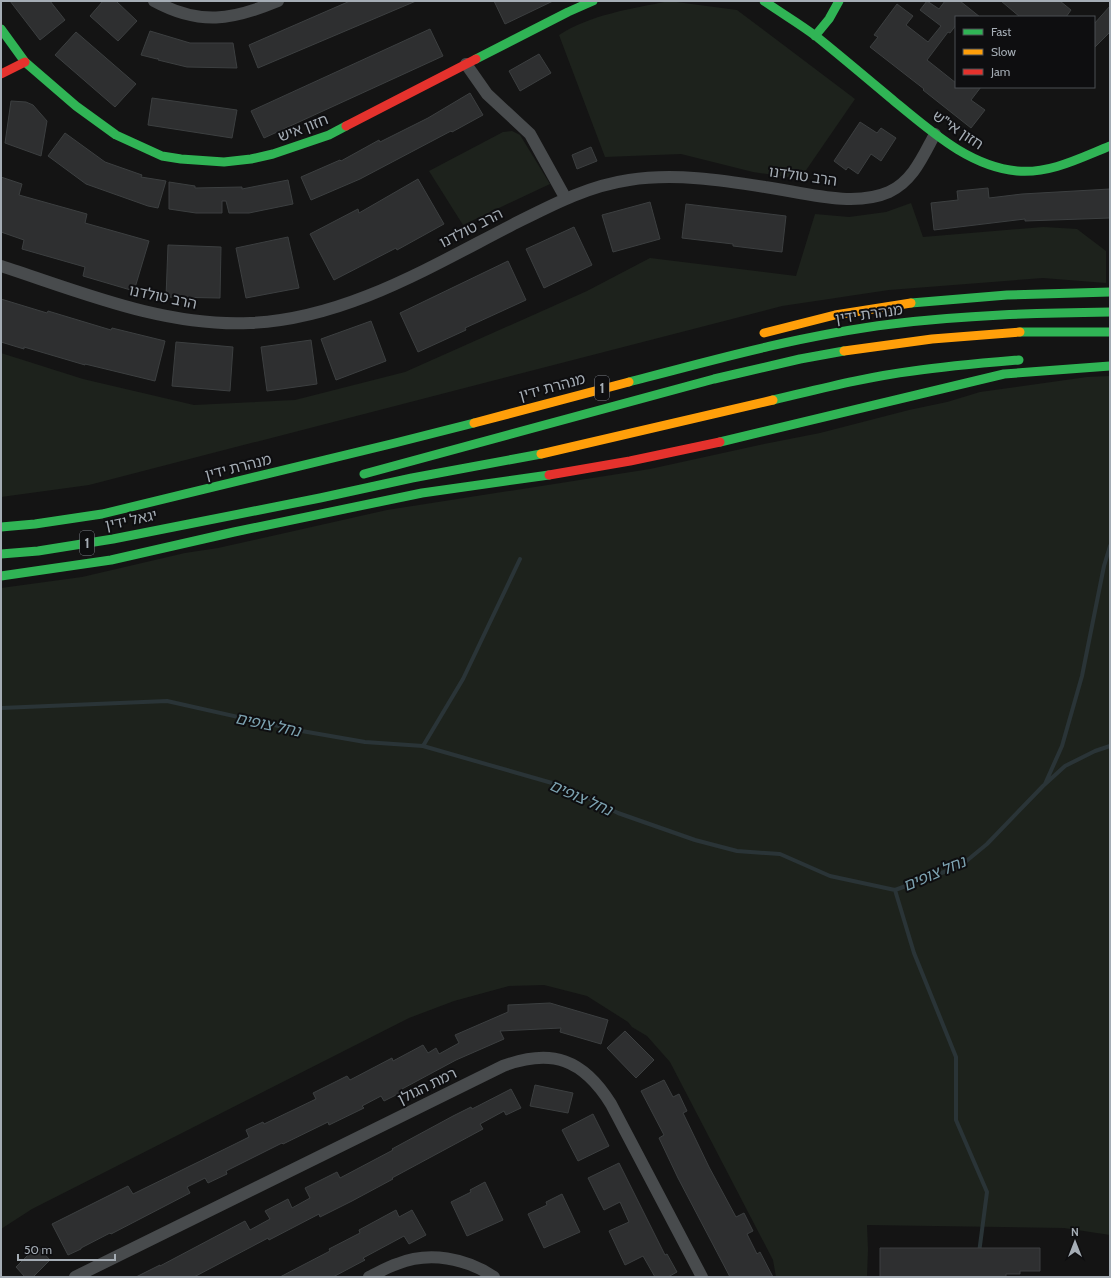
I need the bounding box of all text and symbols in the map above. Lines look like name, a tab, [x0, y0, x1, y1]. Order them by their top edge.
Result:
legend	[955, 16, 1095, 88]
text: Fast	[991, 24, 1011, 39]
text: Slow	[991, 44, 1016, 59]
text: Jam	[990, 64, 1010, 79]
street label: חזון אי"ש	[929, 107, 987, 153]
street label: חזון איש	[275, 110, 331, 146]
street label: הרב טולדנו	[768, 162, 838, 190]
street label: הרב טולדנו	[436, 204, 506, 252]
street label: הרב טולדנו	[127, 281, 199, 313]
street label: מנהרת ידין	[834, 300, 904, 328]
street label: מנהרת ידין	[517, 369, 587, 405]
road number: 1	[595, 376, 609, 400]
street label: מנהרת ידין	[203, 450, 273, 484]
street label: יגאל ידין	[103, 506, 159, 534]
road number: 1	[80, 531, 94, 555]
water label: נחל צופים	[233, 708, 303, 741]
water label: נחל צופים	[547, 775, 616, 820]
water label: נחל צופים	[900, 851, 969, 895]
street label: רמת הגולן	[394, 1064, 460, 1108]
north arrow	[1055, 1222, 1095, 1262]
text: N	[1071, 1225, 1079, 1239]
scale bar	[18, 1236, 115, 1262]
text: 50 m	[24, 1242, 52, 1257]

